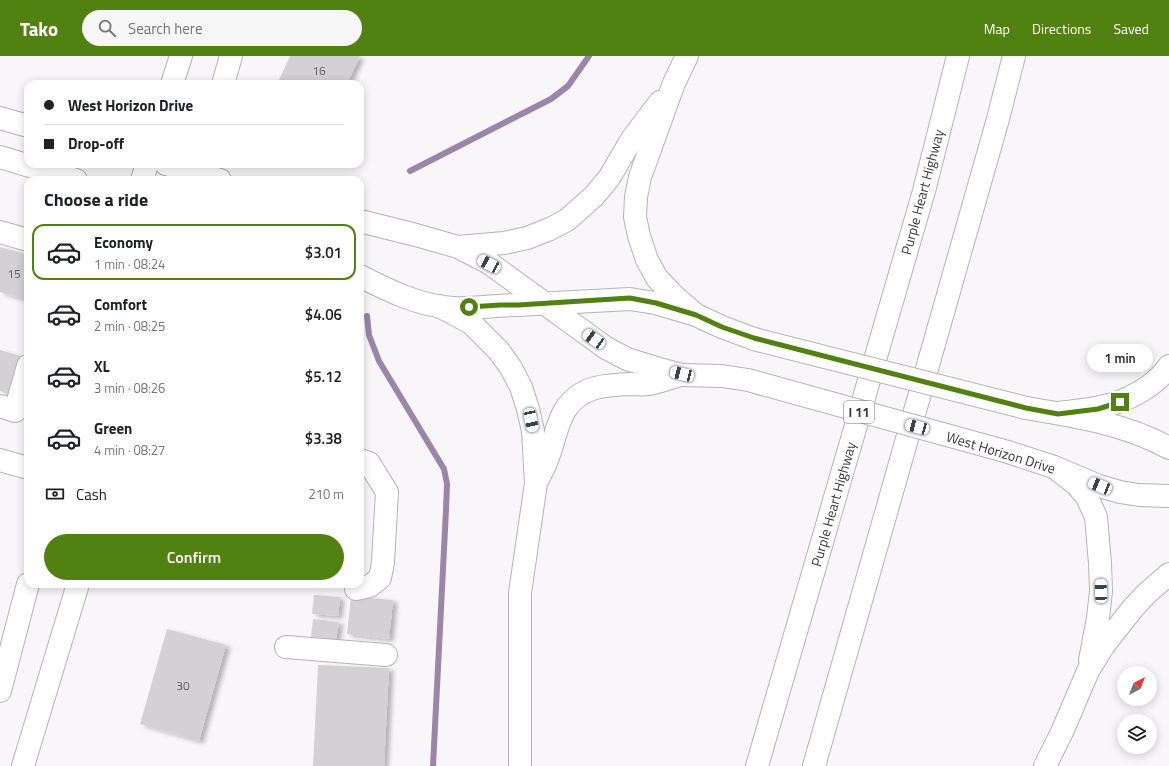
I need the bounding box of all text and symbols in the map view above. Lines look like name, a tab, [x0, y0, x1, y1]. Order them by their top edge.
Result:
search box	[82, 10, 362, 46]
text: Tako	[20, 14, 58, 43]
icon: search	[96, 17, 118, 39]
text: Search here	[128, 17, 202, 40]
text: Map	[984, 18, 1010, 39]
text: Directions	[1032, 18, 1091, 39]
text: Saved	[1113, 18, 1149, 39]
house number: 16	[312, 61, 326, 80]
text: West Horizon Drive	[68, 94, 193, 117]
street label: Purple Heart Highway	[895, 127, 949, 257]
text: Drop-off	[68, 132, 124, 155]
text: Choose a ride	[44, 186, 148, 213]
text: Economy	[94, 231, 153, 254]
icon: car	[46, 234, 82, 270]
text: $3.01	[305, 241, 342, 264]
car	[476, 253, 502, 275]
text: 1 min · 08:24	[94, 254, 165, 274]
house number: 15	[7, 264, 21, 283]
text: Comfort	[94, 293, 147, 316]
icon: car	[46, 296, 82, 332]
route start	[460, 298, 478, 316]
text: $4.06	[305, 303, 342, 326]
text: 2 min · 08:25	[94, 316, 165, 336]
car	[581, 327, 607, 351]
callout: 1 min	[1087, 344, 1153, 372]
text: 1 min	[1104, 348, 1136, 368]
text: XL	[94, 355, 110, 378]
icon: car	[46, 358, 82, 394]
text: $5.12	[305, 365, 342, 388]
car	[669, 365, 695, 383]
text: 3 min · 08:26	[94, 378, 165, 398]
route end	[1111, 393, 1129, 411]
road number: I 11	[844, 401, 874, 423]
car	[523, 407, 539, 433]
text: Green	[94, 417, 132, 440]
car	[904, 418, 930, 436]
icon: car	[46, 420, 82, 456]
street label: West Horizon Drive	[944, 425, 1058, 479]
text: $3.38	[305, 427, 342, 450]
street label: Purple Heart Highway	[805, 439, 861, 569]
text: 4 min · 08:27	[94, 440, 165, 460]
car	[1087, 476, 1113, 496]
icon: cash	[44, 483, 66, 505]
text: Cash	[76, 483, 107, 506]
text: 210 m	[308, 484, 344, 504]
button: Confirm	[44, 534, 344, 580]
car	[1095, 579, 1107, 603]
north arrow	[1117, 666, 1157, 706]
map controls	[1117, 666, 1157, 754]
house number: 30	[176, 676, 190, 695]
button: layers	[1117, 714, 1157, 754]

